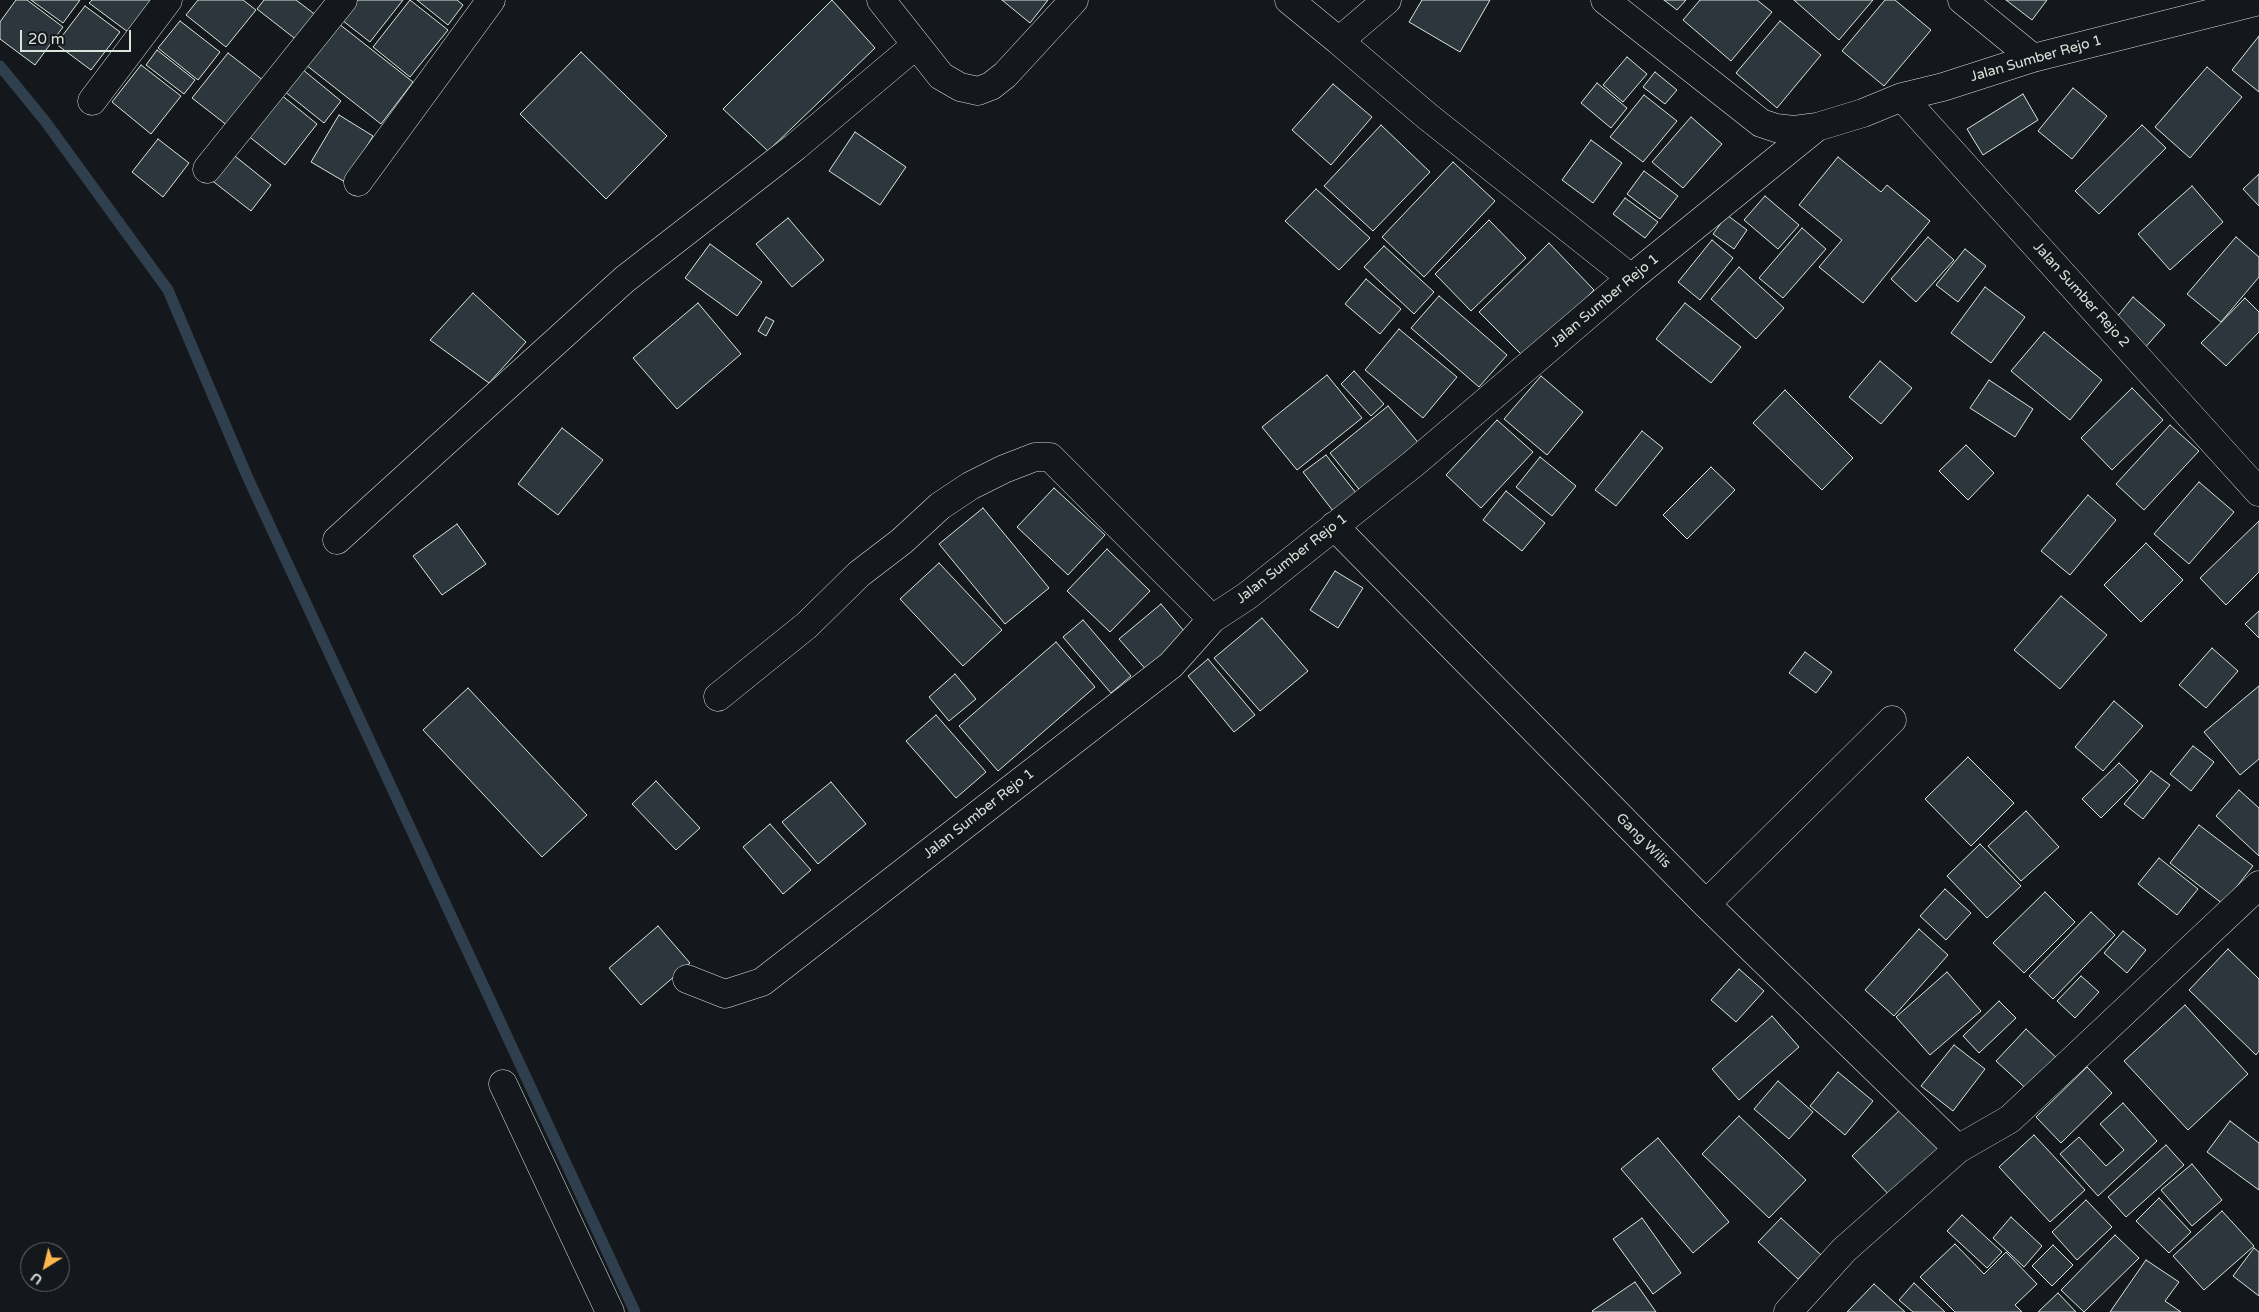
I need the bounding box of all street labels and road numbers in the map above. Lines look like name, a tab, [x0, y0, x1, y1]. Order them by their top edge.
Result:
street label: Jalan Sumber Rejo 1	[1968, 32, 2104, 86]
street label: Jalan Sumber Rejo 2	[2029, 239, 2133, 351]
street label: Jalan Sumber Rejo 1	[1548, 251, 1662, 351]
street label: Jalan Sumber Rejo 1	[1233, 511, 1351, 607]
street label: Jalan Sumber Rejo 1	[920, 766, 1038, 862]
street label: Gang Wilis	[1612, 810, 1674, 872]

